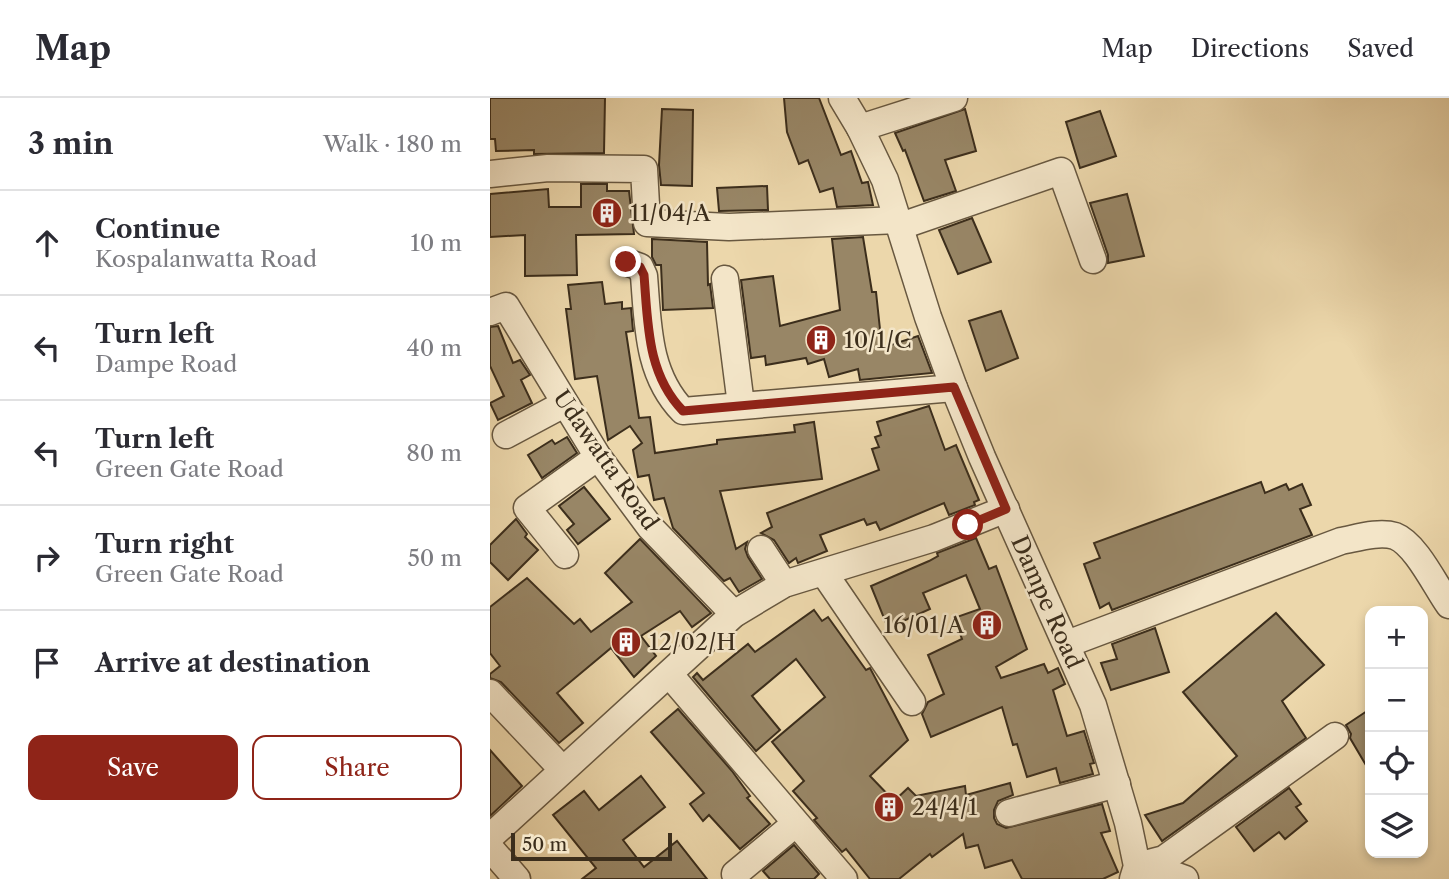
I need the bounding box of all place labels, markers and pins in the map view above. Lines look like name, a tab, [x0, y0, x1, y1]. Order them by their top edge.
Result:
building icon: 11/04/A	[590, 196, 624, 230]
place label: 11/04/A	[630, 199, 711, 227]
building icon: 10/1/C	[804, 323, 838, 357]
place label: 10/1/C	[844, 326, 912, 354]
building icon: 16/01/A	[970, 608, 1004, 642]
place label: 16/01/A	[883, 611, 965, 639]
building icon: 12/02/H	[609, 625, 643, 659]
place label: 12/02/H	[649, 628, 736, 656]
building icon: 24/4/1	[872, 790, 906, 824]
place label: 24/4/1	[912, 793, 978, 821]

